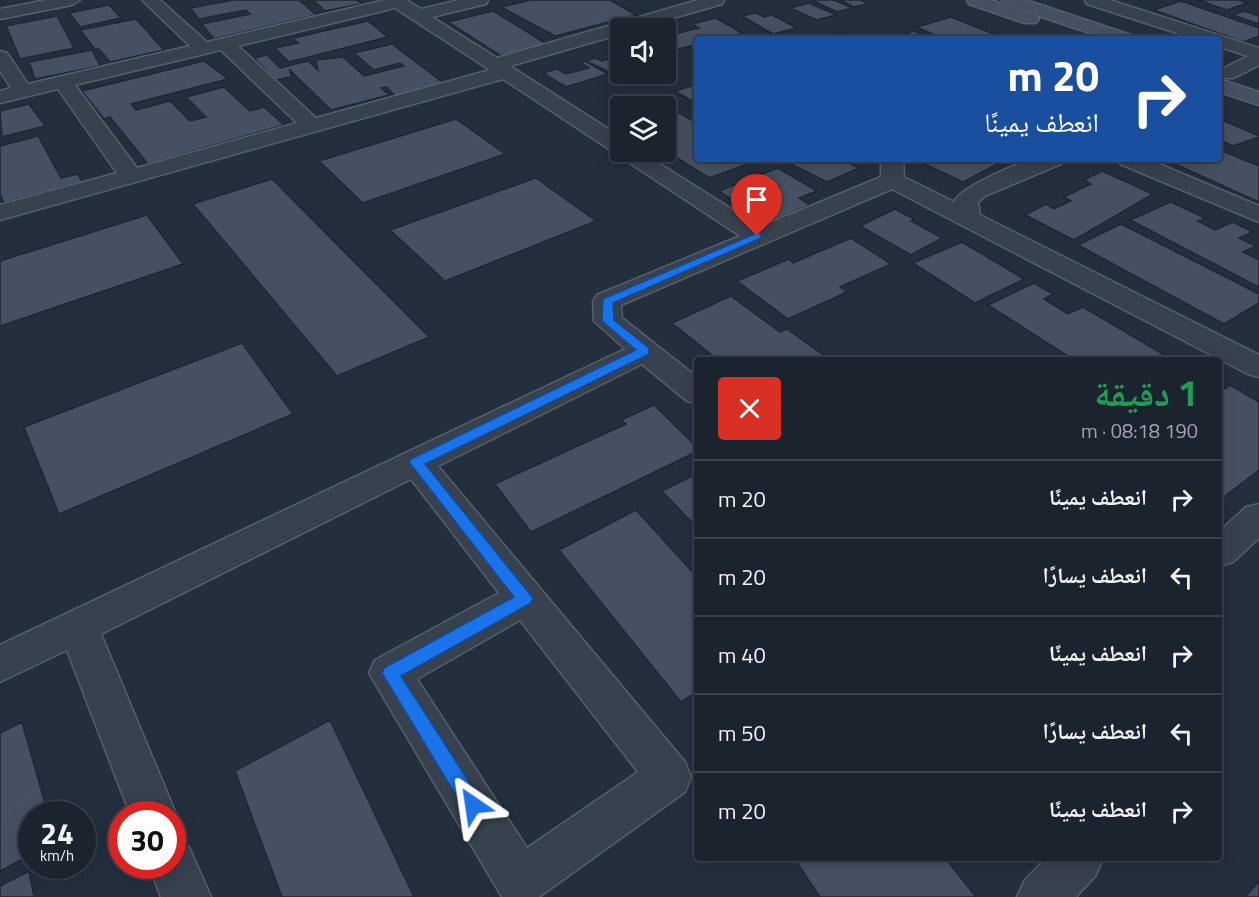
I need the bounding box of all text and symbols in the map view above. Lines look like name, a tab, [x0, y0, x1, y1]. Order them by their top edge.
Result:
map controls	[610, 18, 676, 162]
button: sound	[610, 18, 676, 84]
text: 20 m	[1007, 43, 1099, 107]
icon: right	[1120, 60, 1198, 138]
button: layers	[610, 96, 676, 162]
text: انعطف يمينًا	[984, 101, 1099, 142]
pin	[731, 174, 782, 236]
icon: arrive	[740, 183, 773, 216]
text: 1 دقيقة	[1094, 365, 1198, 420]
button: close	[718, 377, 781, 440]
text: 190 m · 08:18	[1081, 415, 1198, 446]
text: انعطف يمينًا	[1049, 480, 1147, 514]
text: 20 m	[718, 482, 766, 516]
icon: right	[1165, 483, 1198, 516]
text: انعطف يسارًا	[1042, 558, 1147, 592]
text: 20 m	[718, 560, 766, 594]
icon: left	[1165, 561, 1198, 594]
text: انعطف يمينًا	[1049, 636, 1147, 670]
text: 40 m	[718, 638, 766, 672]
icon: right	[1165, 639, 1198, 672]
text: انعطف يسارًا	[1042, 714, 1147, 748]
text: 50 m	[718, 716, 766, 750]
icon: left	[1165, 717, 1198, 750]
position arrow	[441, 773, 505, 837]
text: انعطف يمينًا	[1049, 792, 1147, 826]
text: 20 m	[718, 794, 766, 828]
icon: right	[1165, 795, 1198, 828]
speed limit sign: 30	[108, 801, 186, 879]
text: 24	[40, 810, 74, 856]
text: km/h	[40, 844, 74, 867]

